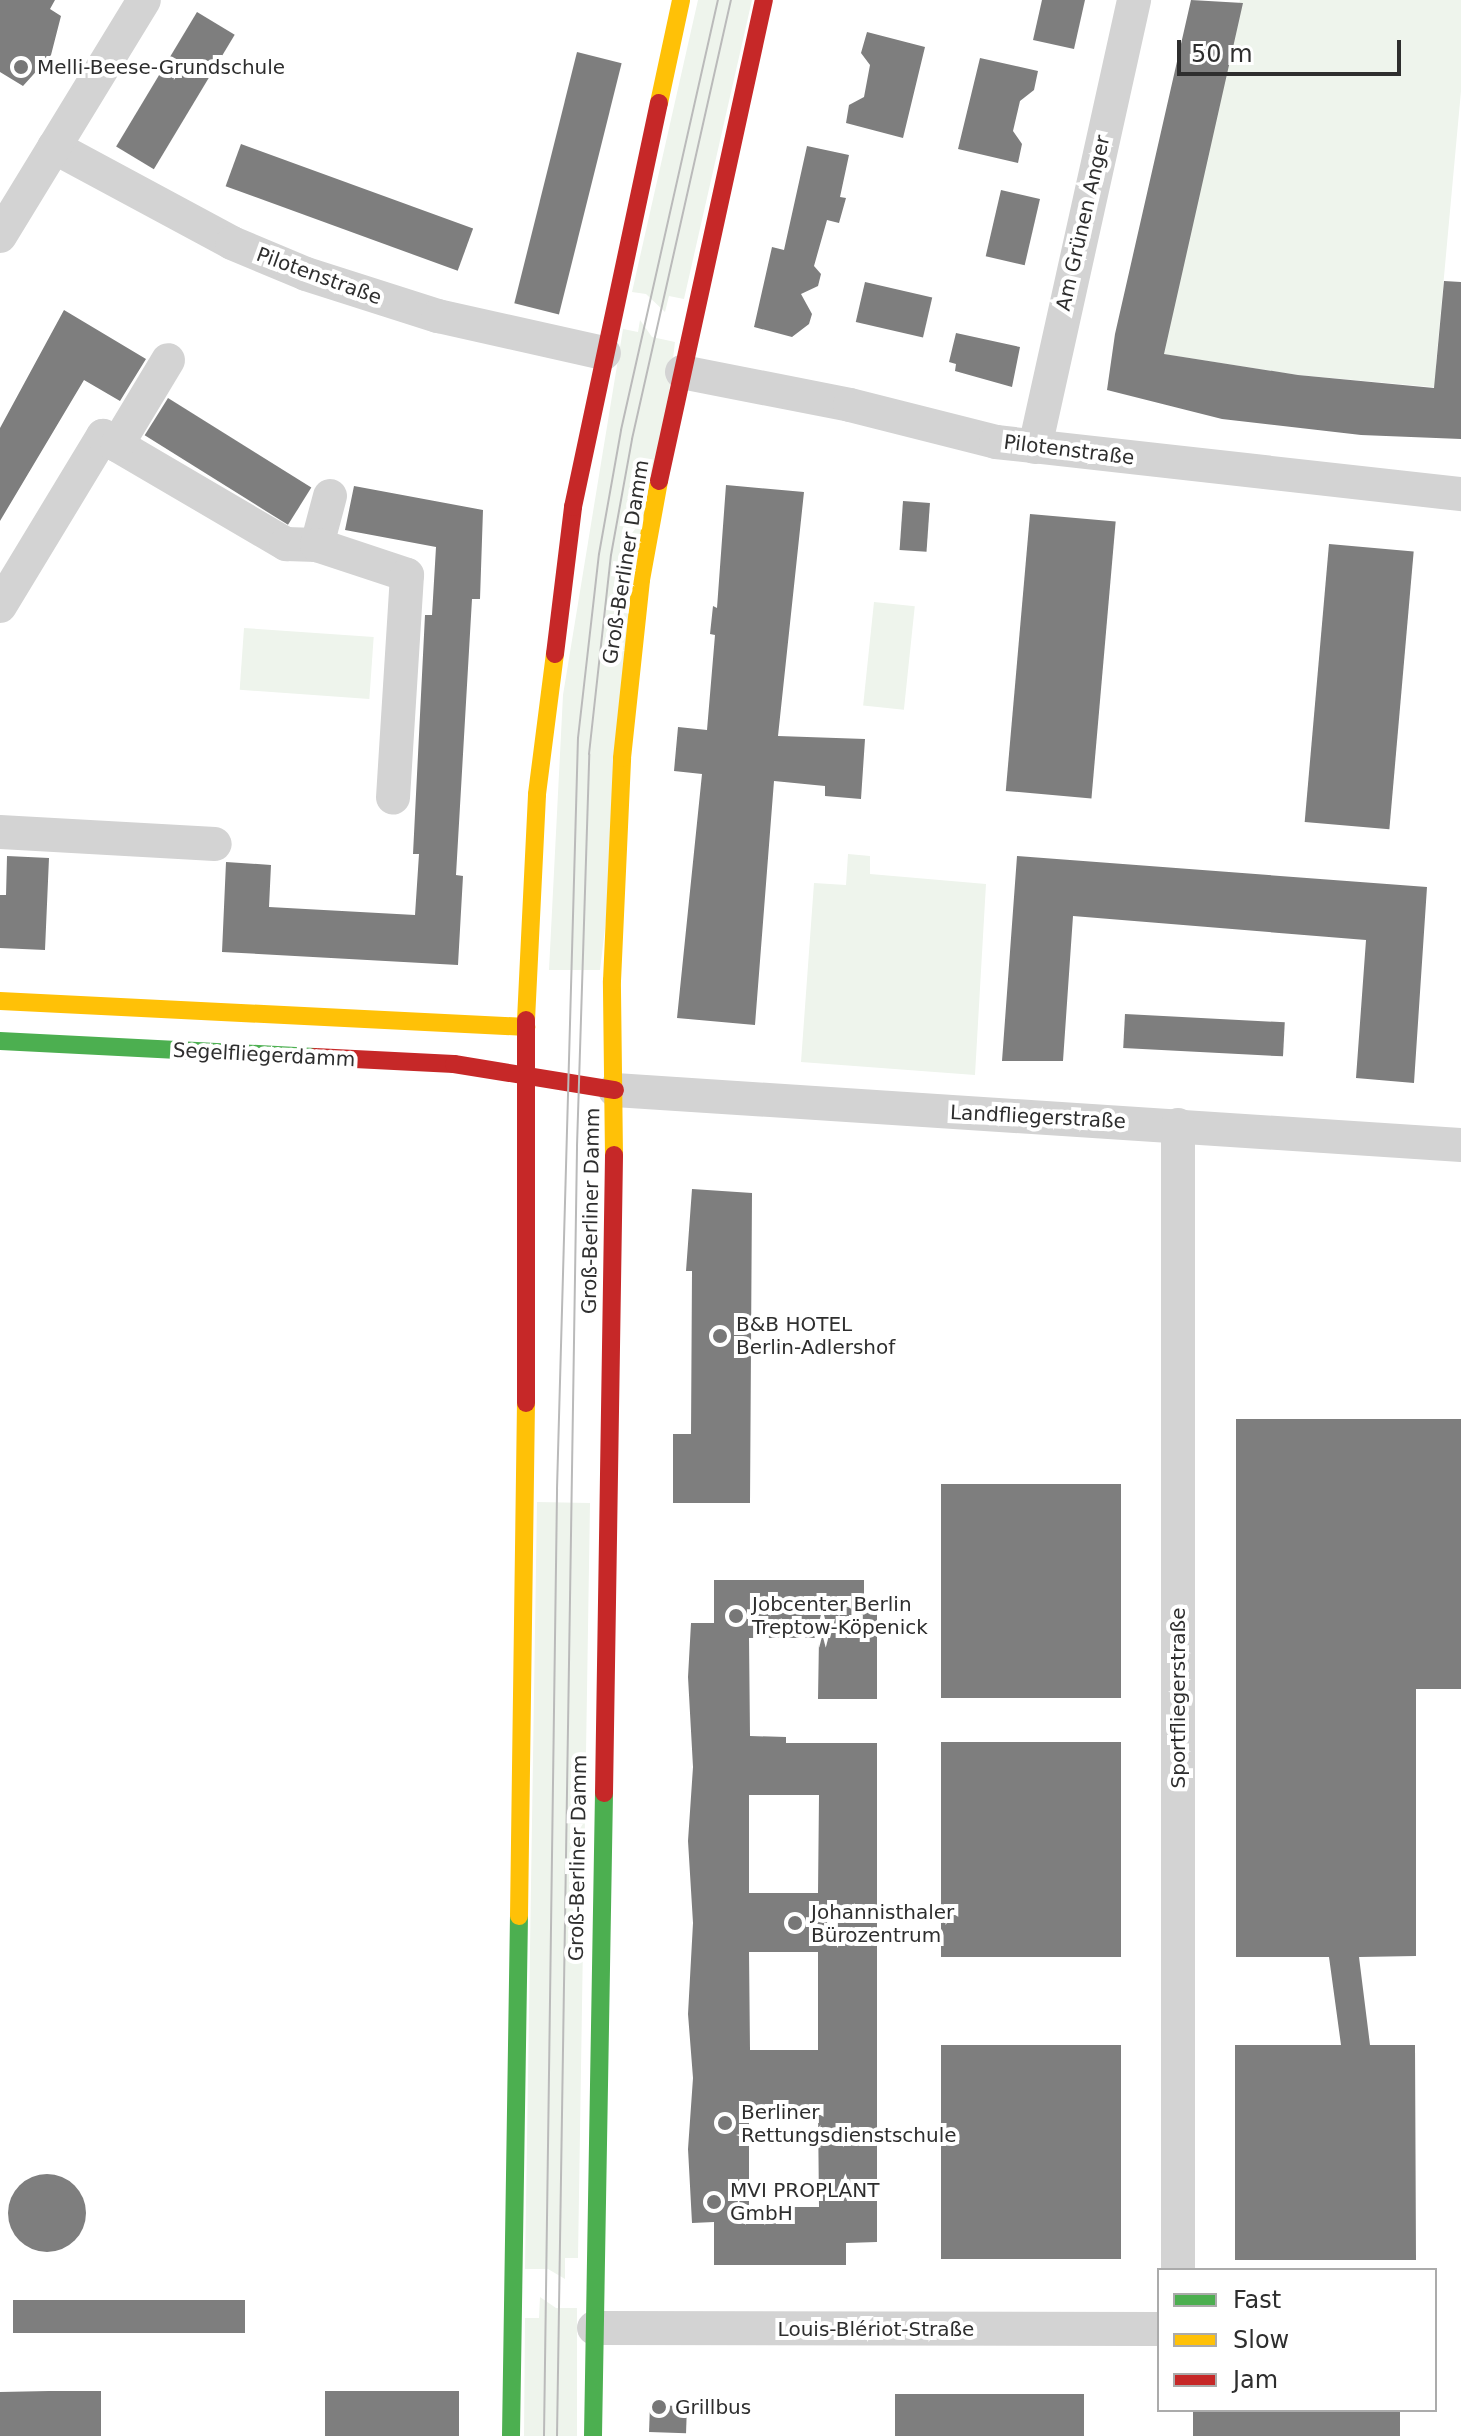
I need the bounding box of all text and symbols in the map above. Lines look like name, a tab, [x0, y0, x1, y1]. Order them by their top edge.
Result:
scale bar	[1181, 24, 1405, 74]
text: 50 m	[1191, 40, 1253, 68]
place label: Melli-Beese-Grundschule	[37, 55, 285, 79]
marker: Melli-Beese-Grundschule	[12, 58, 30, 76]
street label: Am Grünen Anger	[1051, 133, 1115, 313]
street label: Pilotenstraße	[253, 242, 385, 310]
street label: Pilotenstraße	[1002, 430, 1136, 470]
street label: Groß-Berliner Damm	[598, 458, 654, 666]
street label: Segelfliegerdamm	[172, 1038, 356, 1072]
street label: Landfliegerstraße	[949, 1100, 1127, 1134]
street label: Groß-Berliner Damm	[577, 1108, 605, 1314]
place label: B&B HOTEL Berlin-Adlershof	[736, 1312, 895, 1359]
marker: B&B HOTEL Berlin-Adlershof	[711, 1327, 729, 1345]
place label: Jobcenter Berlin Treptow-Köpenick	[752, 1592, 928, 1639]
marker: Jobcenter Berlin Treptow-Köpenick	[727, 1607, 745, 1625]
street label: Sportfliegerstraße	[1166, 1607, 1190, 1789]
street label: Groß-Berliner Damm	[564, 1755, 592, 1961]
place label: Johannisthaler Bürozentrum	[811, 1900, 954, 1947]
marker: Johannisthaler Bürozentrum	[786, 1914, 804, 1932]
place label: Berliner Rettungsdienstschule	[741, 2100, 957, 2147]
marker: Berliner Rettungsdienstschule	[716, 2114, 734, 2132]
place label: MVI PROPLANT GmbH	[730, 2178, 879, 2225]
marker: MVI PROPLANT GmbH	[705, 2193, 723, 2211]
legend	[1157, 2268, 1437, 2412]
text: Fast	[1233, 2286, 1281, 2314]
street label: Louis-Blériot-Straße	[778, 2317, 974, 2341]
text: Slow	[1233, 2326, 1289, 2354]
text: Jam	[1233, 2366, 1278, 2394]
place label: Grillbus	[675, 2395, 751, 2419]
marker: Grillbus	[650, 2398, 668, 2416]

